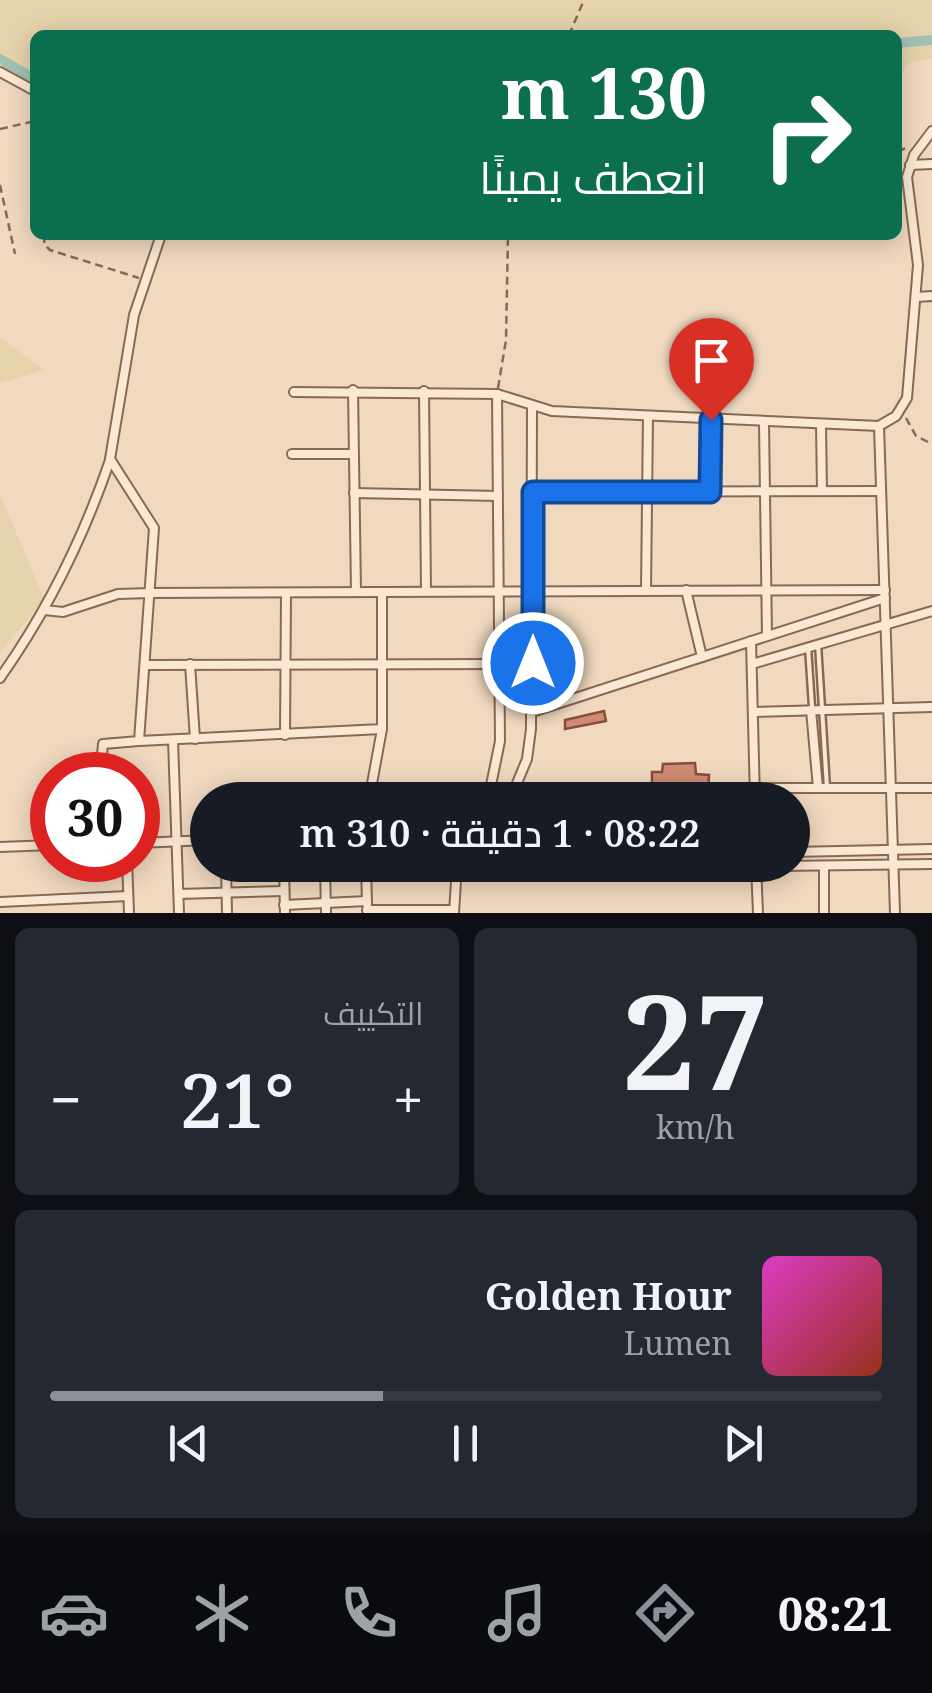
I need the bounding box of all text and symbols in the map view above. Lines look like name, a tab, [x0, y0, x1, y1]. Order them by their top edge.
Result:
text: 130 m	[501, 44, 707, 140]
icon: right	[742, 70, 872, 200]
text: انعطف يمينًا	[479, 146, 707, 207]
pin	[669, 318, 754, 421]
icon: arrive	[684, 333, 739, 388]
position arrow	[481, 611, 585, 715]
speed limit sign: 30	[30, 752, 160, 882]
text: 08:22 · 1 دقيقة · 310 m	[300, 806, 700, 858]
text: 27	[622, 951, 769, 1128]
text: التكييف	[323, 991, 424, 1034]
text: 21°	[180, 1048, 295, 1150]
text: −	[50, 1061, 82, 1136]
text: +	[393, 1061, 424, 1136]
text: km/h	[656, 1105, 735, 1148]
text: Golden Hour	[485, 1269, 732, 1321]
text: Lumen	[624, 1321, 732, 1364]
icon: previous	[161, 1416, 216, 1471]
icon: pause	[438, 1416, 493, 1471]
icon: next	[716, 1416, 771, 1471]
icon: car	[39, 1578, 109, 1648]
icon: climate	[187, 1578, 257, 1648]
icon: phone	[334, 1578, 404, 1648]
icon: music	[482, 1578, 552, 1648]
icon: directions	[630, 1578, 700, 1648]
text: 08:21	[778, 1583, 893, 1644]

